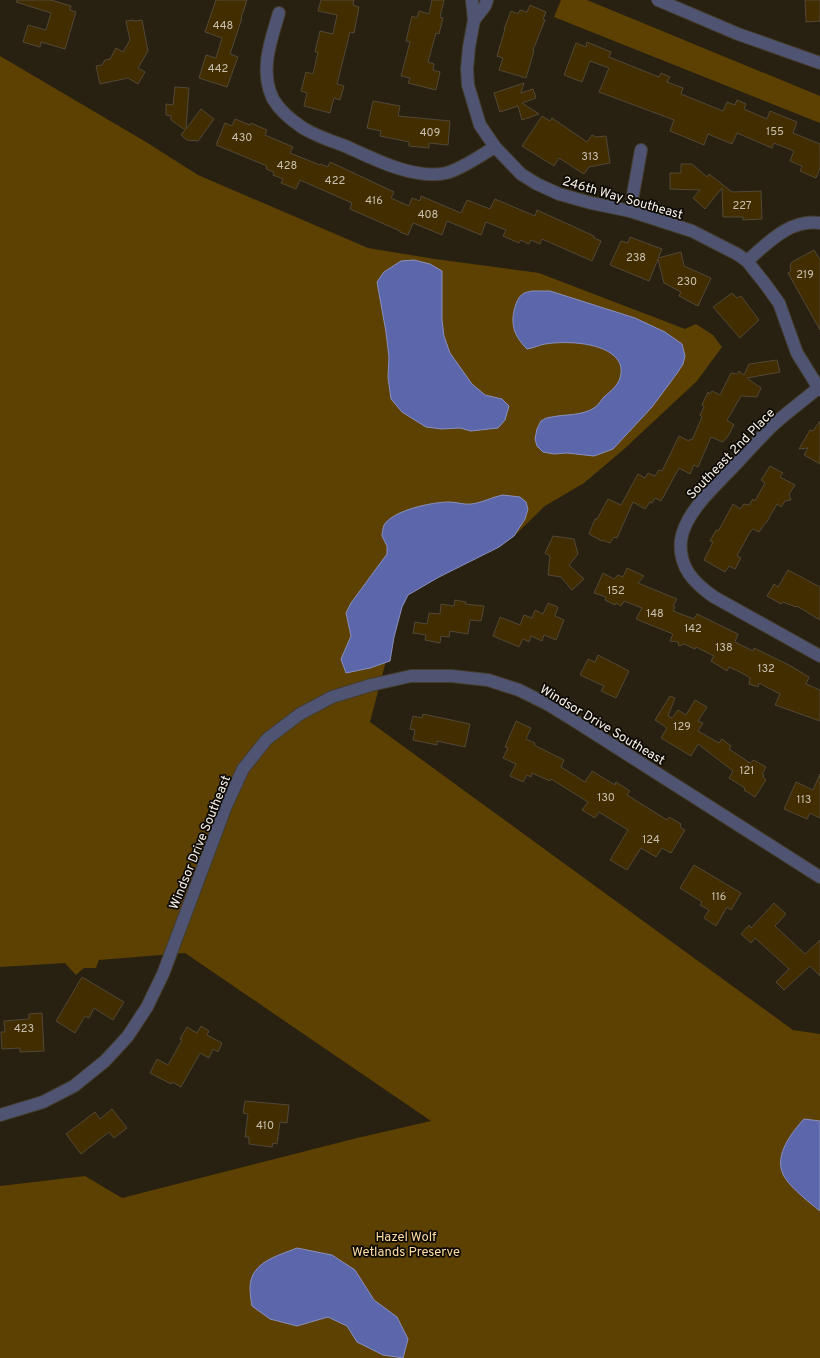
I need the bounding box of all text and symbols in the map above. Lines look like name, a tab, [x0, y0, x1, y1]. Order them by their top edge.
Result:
house number: 448	[213, 19, 233, 33]
house number: 442	[208, 62, 228, 76]
house number: 155	[766, 125, 784, 139]
house number: 409	[420, 126, 440, 140]
house number: 430	[232, 131, 252, 145]
house number: 313	[581, 150, 599, 164]
house number: 428	[277, 159, 297, 173]
house number: 422	[325, 174, 345, 188]
street label: 246th Way Southeast	[560, 174, 685, 224]
house number: 416	[365, 194, 383, 208]
house number: 227	[732, 199, 752, 213]
house number: 408	[418, 208, 438, 222]
house number: 238	[626, 251, 646, 265]
house number: 219	[796, 268, 814, 282]
house number: 230	[677, 275, 697, 289]
street label: Southeast 2nd Place	[684, 406, 779, 503]
house number: 152	[607, 584, 625, 598]
house number: 148	[646, 607, 664, 621]
house number: 142	[684, 622, 702, 636]
house number: 138	[715, 641, 733, 655]
house number: 132	[757, 662, 775, 676]
street label: Windsor Drive Southeast	[537, 682, 667, 769]
house number: 129	[673, 720, 691, 734]
house number: 121	[740, 764, 754, 778]
street label: Windsor Drive Southeast	[167, 773, 235, 912]
house number: 130	[597, 791, 615, 805]
house number: 113	[797, 793, 811, 807]
house number: 124	[642, 833, 660, 847]
house number: 116	[712, 890, 726, 904]
house number: 423	[14, 1022, 34, 1036]
house number: 410	[256, 1119, 274, 1133]
park label: Hazel Wolf Wetlands Preserve	[352, 1230, 460, 1261]

